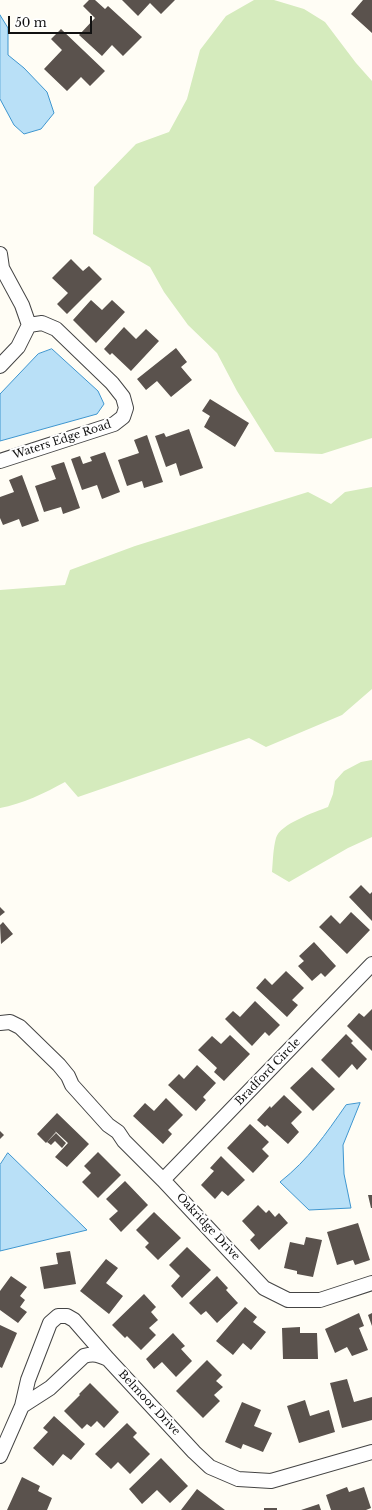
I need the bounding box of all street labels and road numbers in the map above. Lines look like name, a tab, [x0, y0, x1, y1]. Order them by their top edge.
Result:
street label: Waters Edge Road	[11, 418, 113, 462]
street label: Bradford Circle	[233, 1036, 303, 1108]
street label: Oakridge Drive	[173, 1191, 243, 1263]
street label: Belmoor Drive	[115, 1368, 183, 1438]

